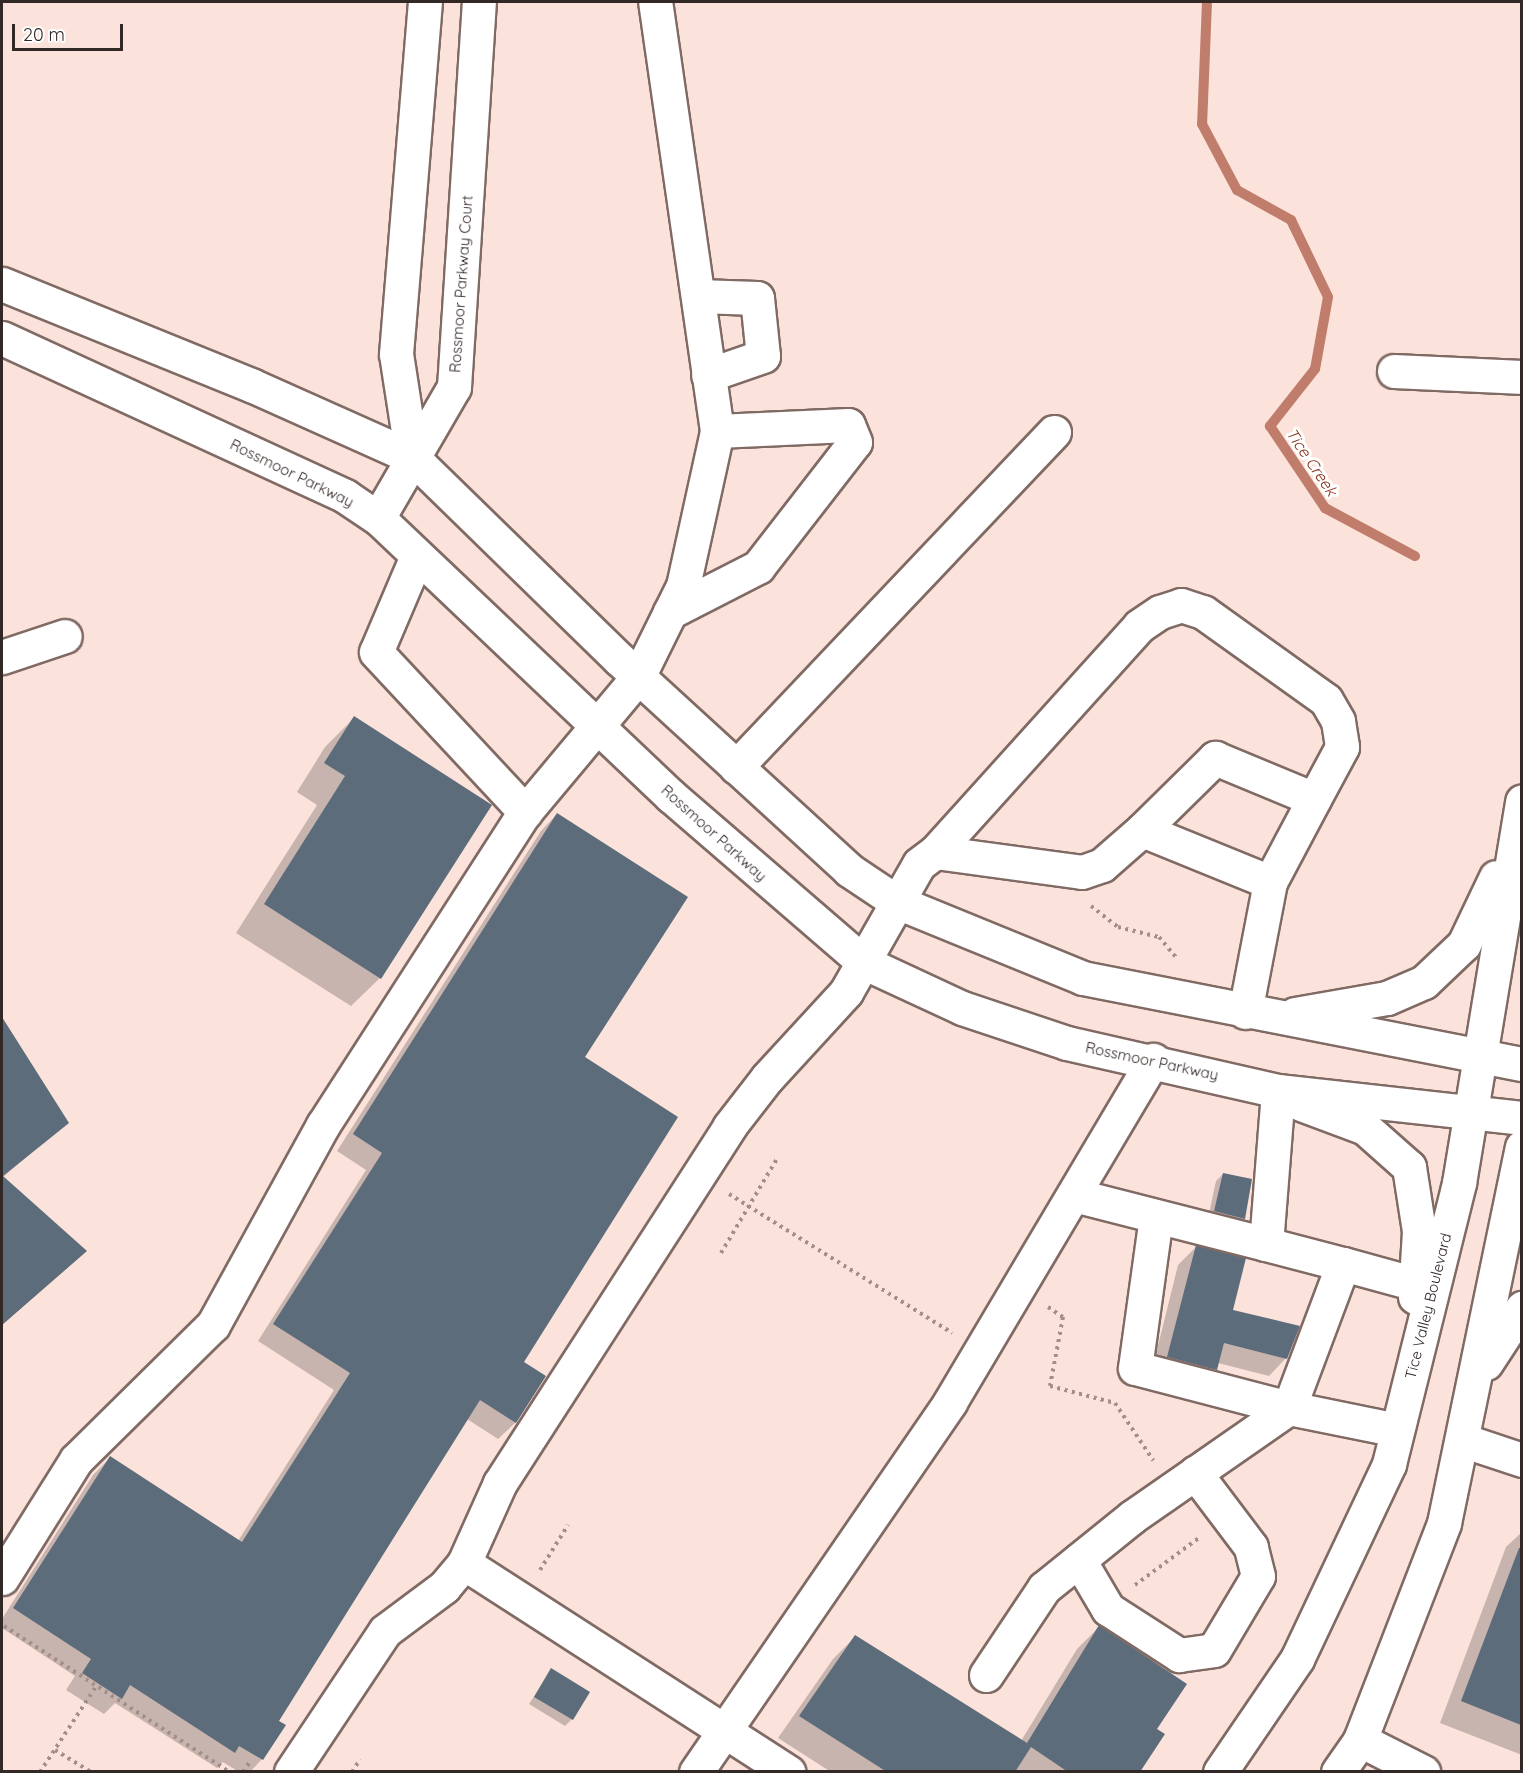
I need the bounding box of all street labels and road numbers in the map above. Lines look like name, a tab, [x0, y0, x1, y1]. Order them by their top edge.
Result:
street label: Rossmoor Parkway Court	[446, 195, 476, 373]
street label: Rossmoor Parkway	[227, 435, 357, 511]
street label: Rossmoor Parkway	[658, 781, 770, 885]
street label: Rossmoor Parkway	[1084, 1038, 1220, 1084]
street label: Tice Valley Boulevard	[1401, 1231, 1455, 1381]

